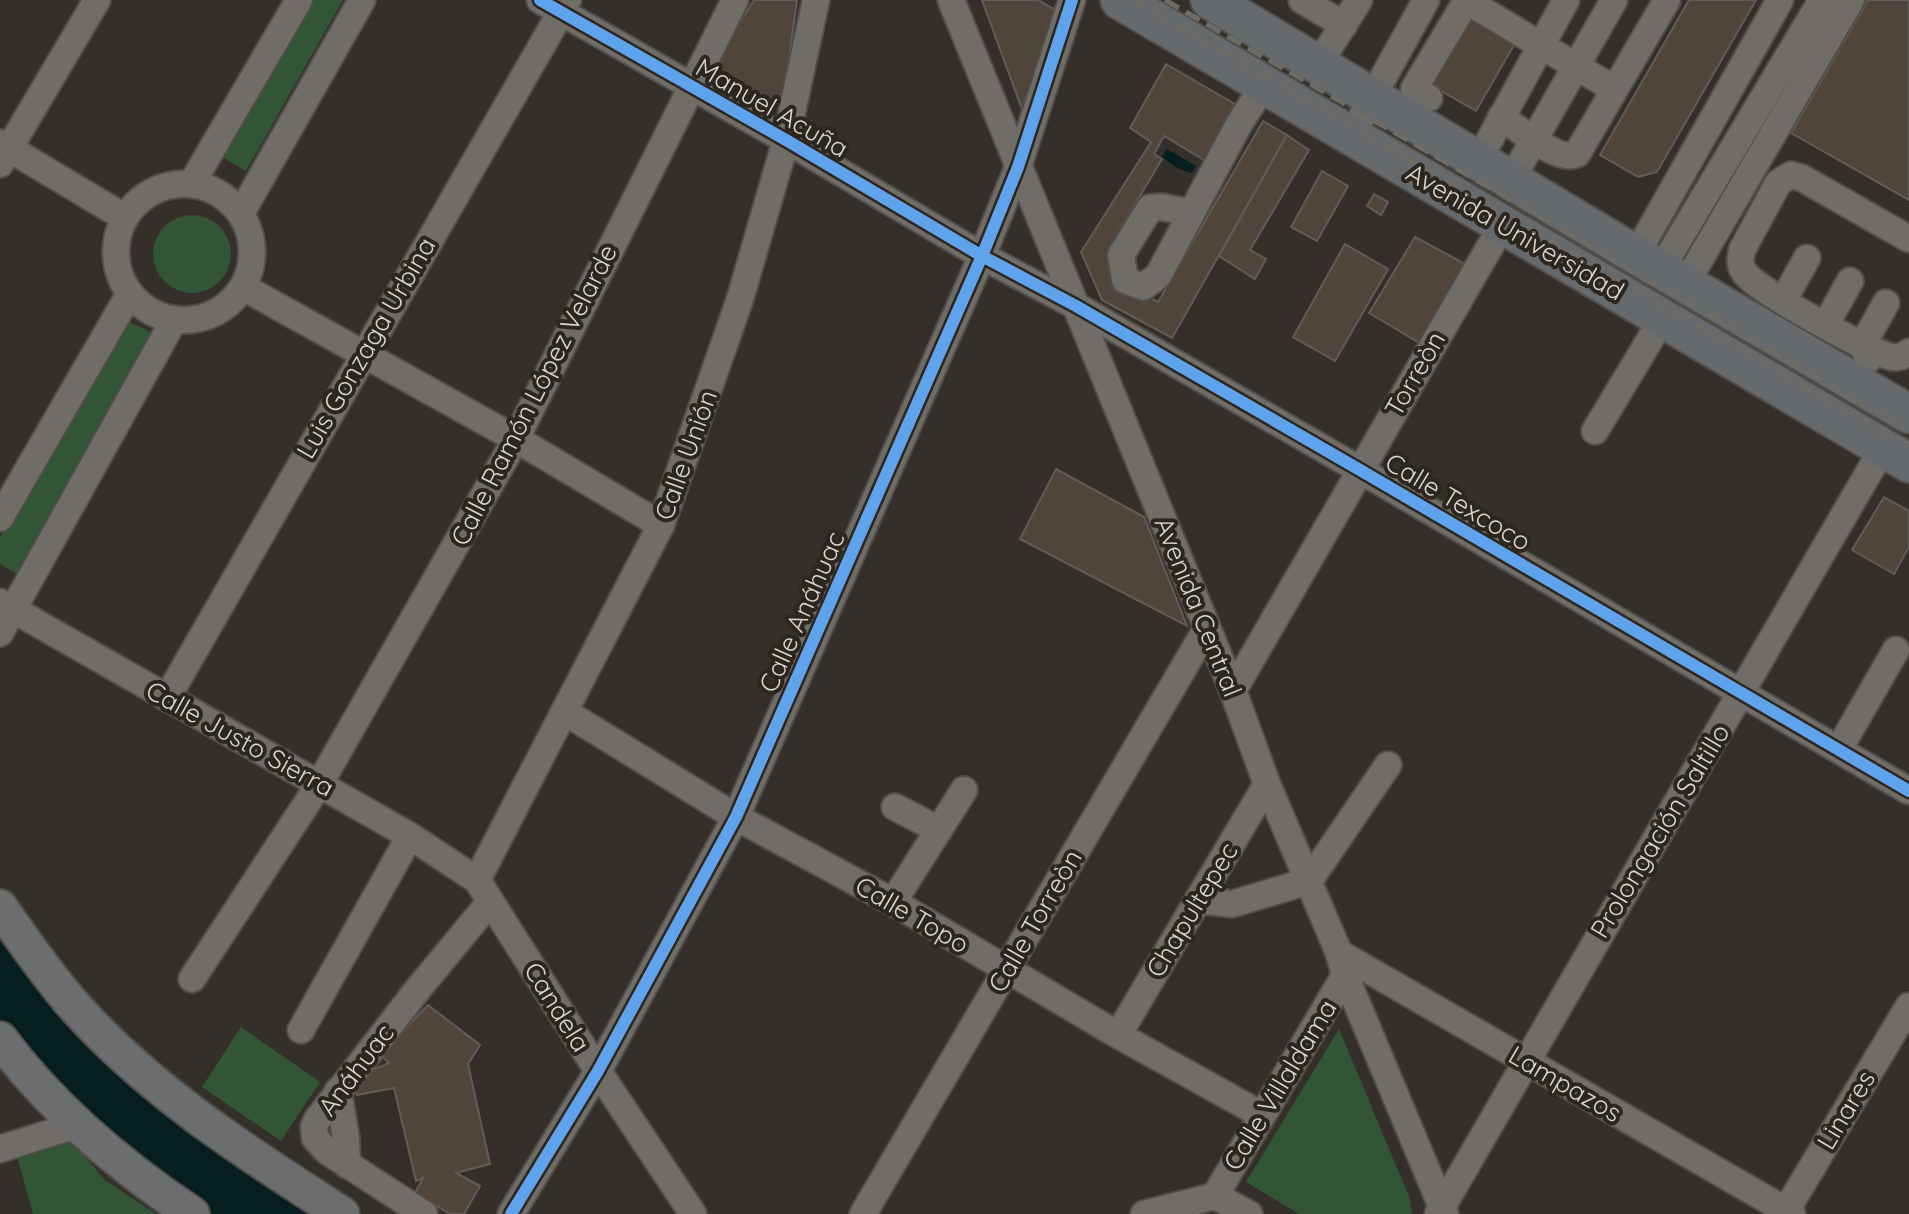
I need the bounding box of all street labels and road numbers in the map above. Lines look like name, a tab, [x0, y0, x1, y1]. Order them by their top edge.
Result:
street label: Manuel Acuña	[690, 51, 854, 165]
street label: Avenida Universidad	[1400, 156, 1630, 307]
street label: Luis Gonzaga Urbina	[289, 231, 442, 464]
street label: Calle Ramón López Velarde	[443, 239, 624, 551]
street label: Torreòn	[1377, 325, 1452, 422]
street label: Calle Unión	[647, 385, 724, 524]
street label: Calle Texcoco	[1379, 445, 1537, 558]
street label: Avenida Central	[1147, 512, 1249, 701]
street label: Calle Anáhuac	[751, 526, 852, 697]
street label: Calle Justo Sierra	[140, 673, 340, 804]
street label: Prolongación Saltillo	[1583, 718, 1737, 944]
street label: Chapultepec	[1138, 836, 1245, 983]
street label: Calle Torreòn	[980, 843, 1089, 998]
street label: Calle Topo	[849, 869, 975, 960]
street label: Candela	[517, 956, 598, 1058]
street label: Calle Villaldama	[1216, 993, 1344, 1176]
street label: Anáhuac	[310, 1017, 401, 1122]
street label: Lampazos	[1503, 1038, 1628, 1129]
street label: Linares	[1809, 1064, 1882, 1155]

